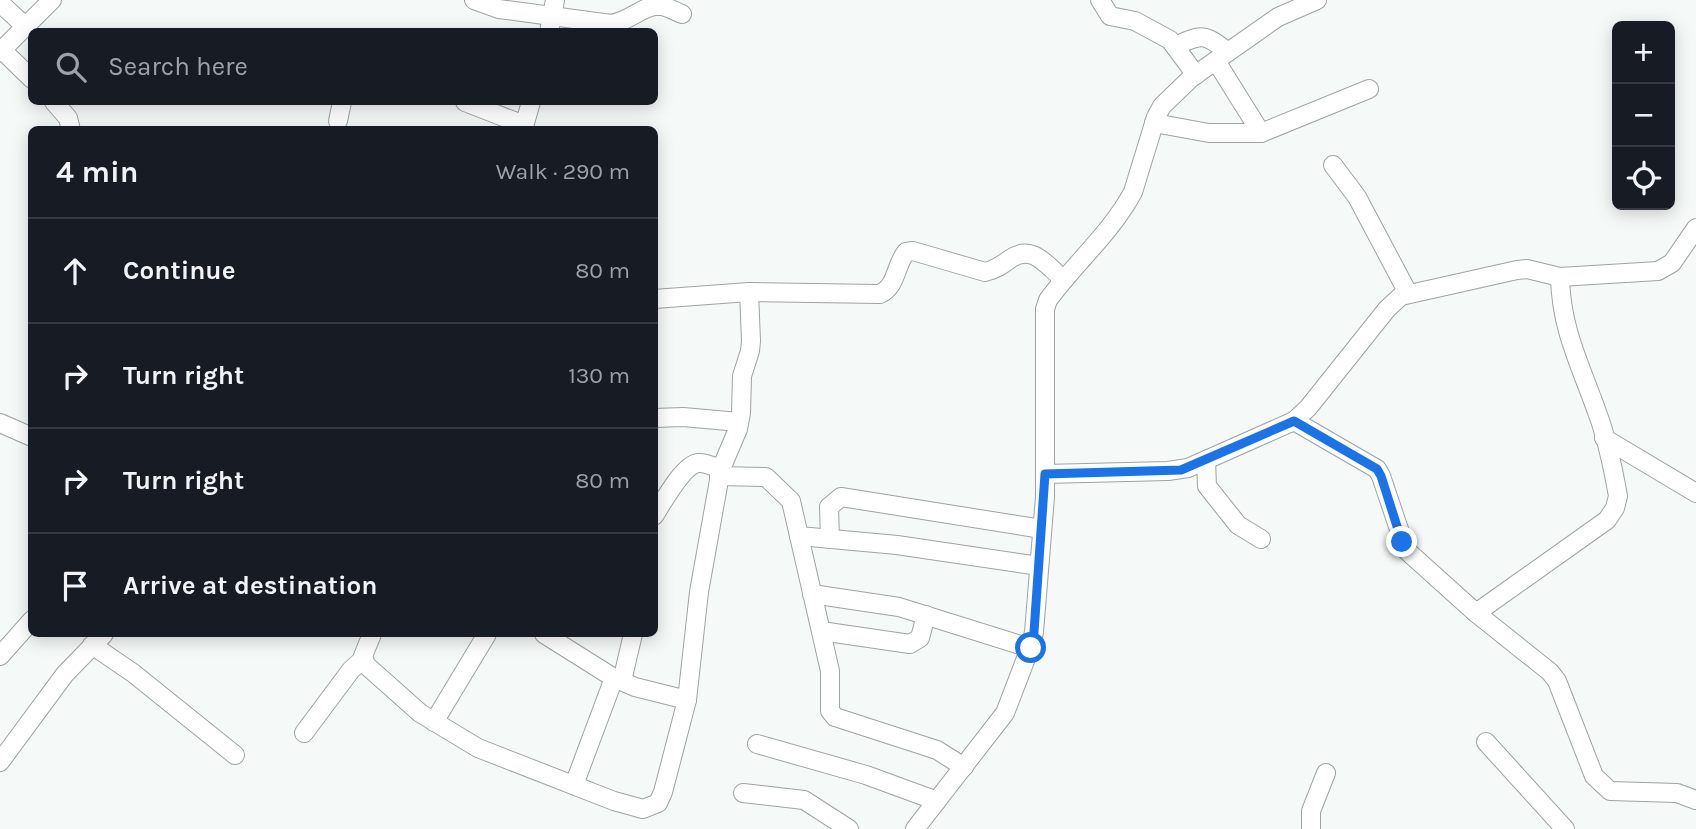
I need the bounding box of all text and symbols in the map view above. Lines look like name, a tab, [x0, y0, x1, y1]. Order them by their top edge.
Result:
map controls	[1612, 21, 1675, 210]
button: +	[1612, 21, 1675, 84]
search box	[28, 28, 658, 105]
icon: search	[52, 48, 90, 86]
text: Search here	[108, 51, 248, 82]
button: −	[1612, 84, 1675, 147]
button: locate	[1612, 147, 1675, 210]
text: 4 min	[56, 154, 138, 190]
text: Walk · 290 m	[496, 158, 630, 185]
icon: ahead	[56, 252, 94, 290]
text: Continue	[123, 255, 235, 286]
text: 80 m	[575, 257, 630, 284]
icon: right	[56, 357, 94, 395]
text: Turn right	[123, 360, 244, 391]
text: 130 m	[568, 362, 630, 389]
icon: right	[56, 462, 94, 500]
text: Turn right	[123, 465, 244, 496]
text: 80 m	[575, 467, 630, 494]
route end	[1386, 526, 1417, 557]
icon: arrive	[56, 567, 94, 605]
text: Arrive at destination	[123, 570, 377, 601]
route start	[1015, 632, 1046, 663]

